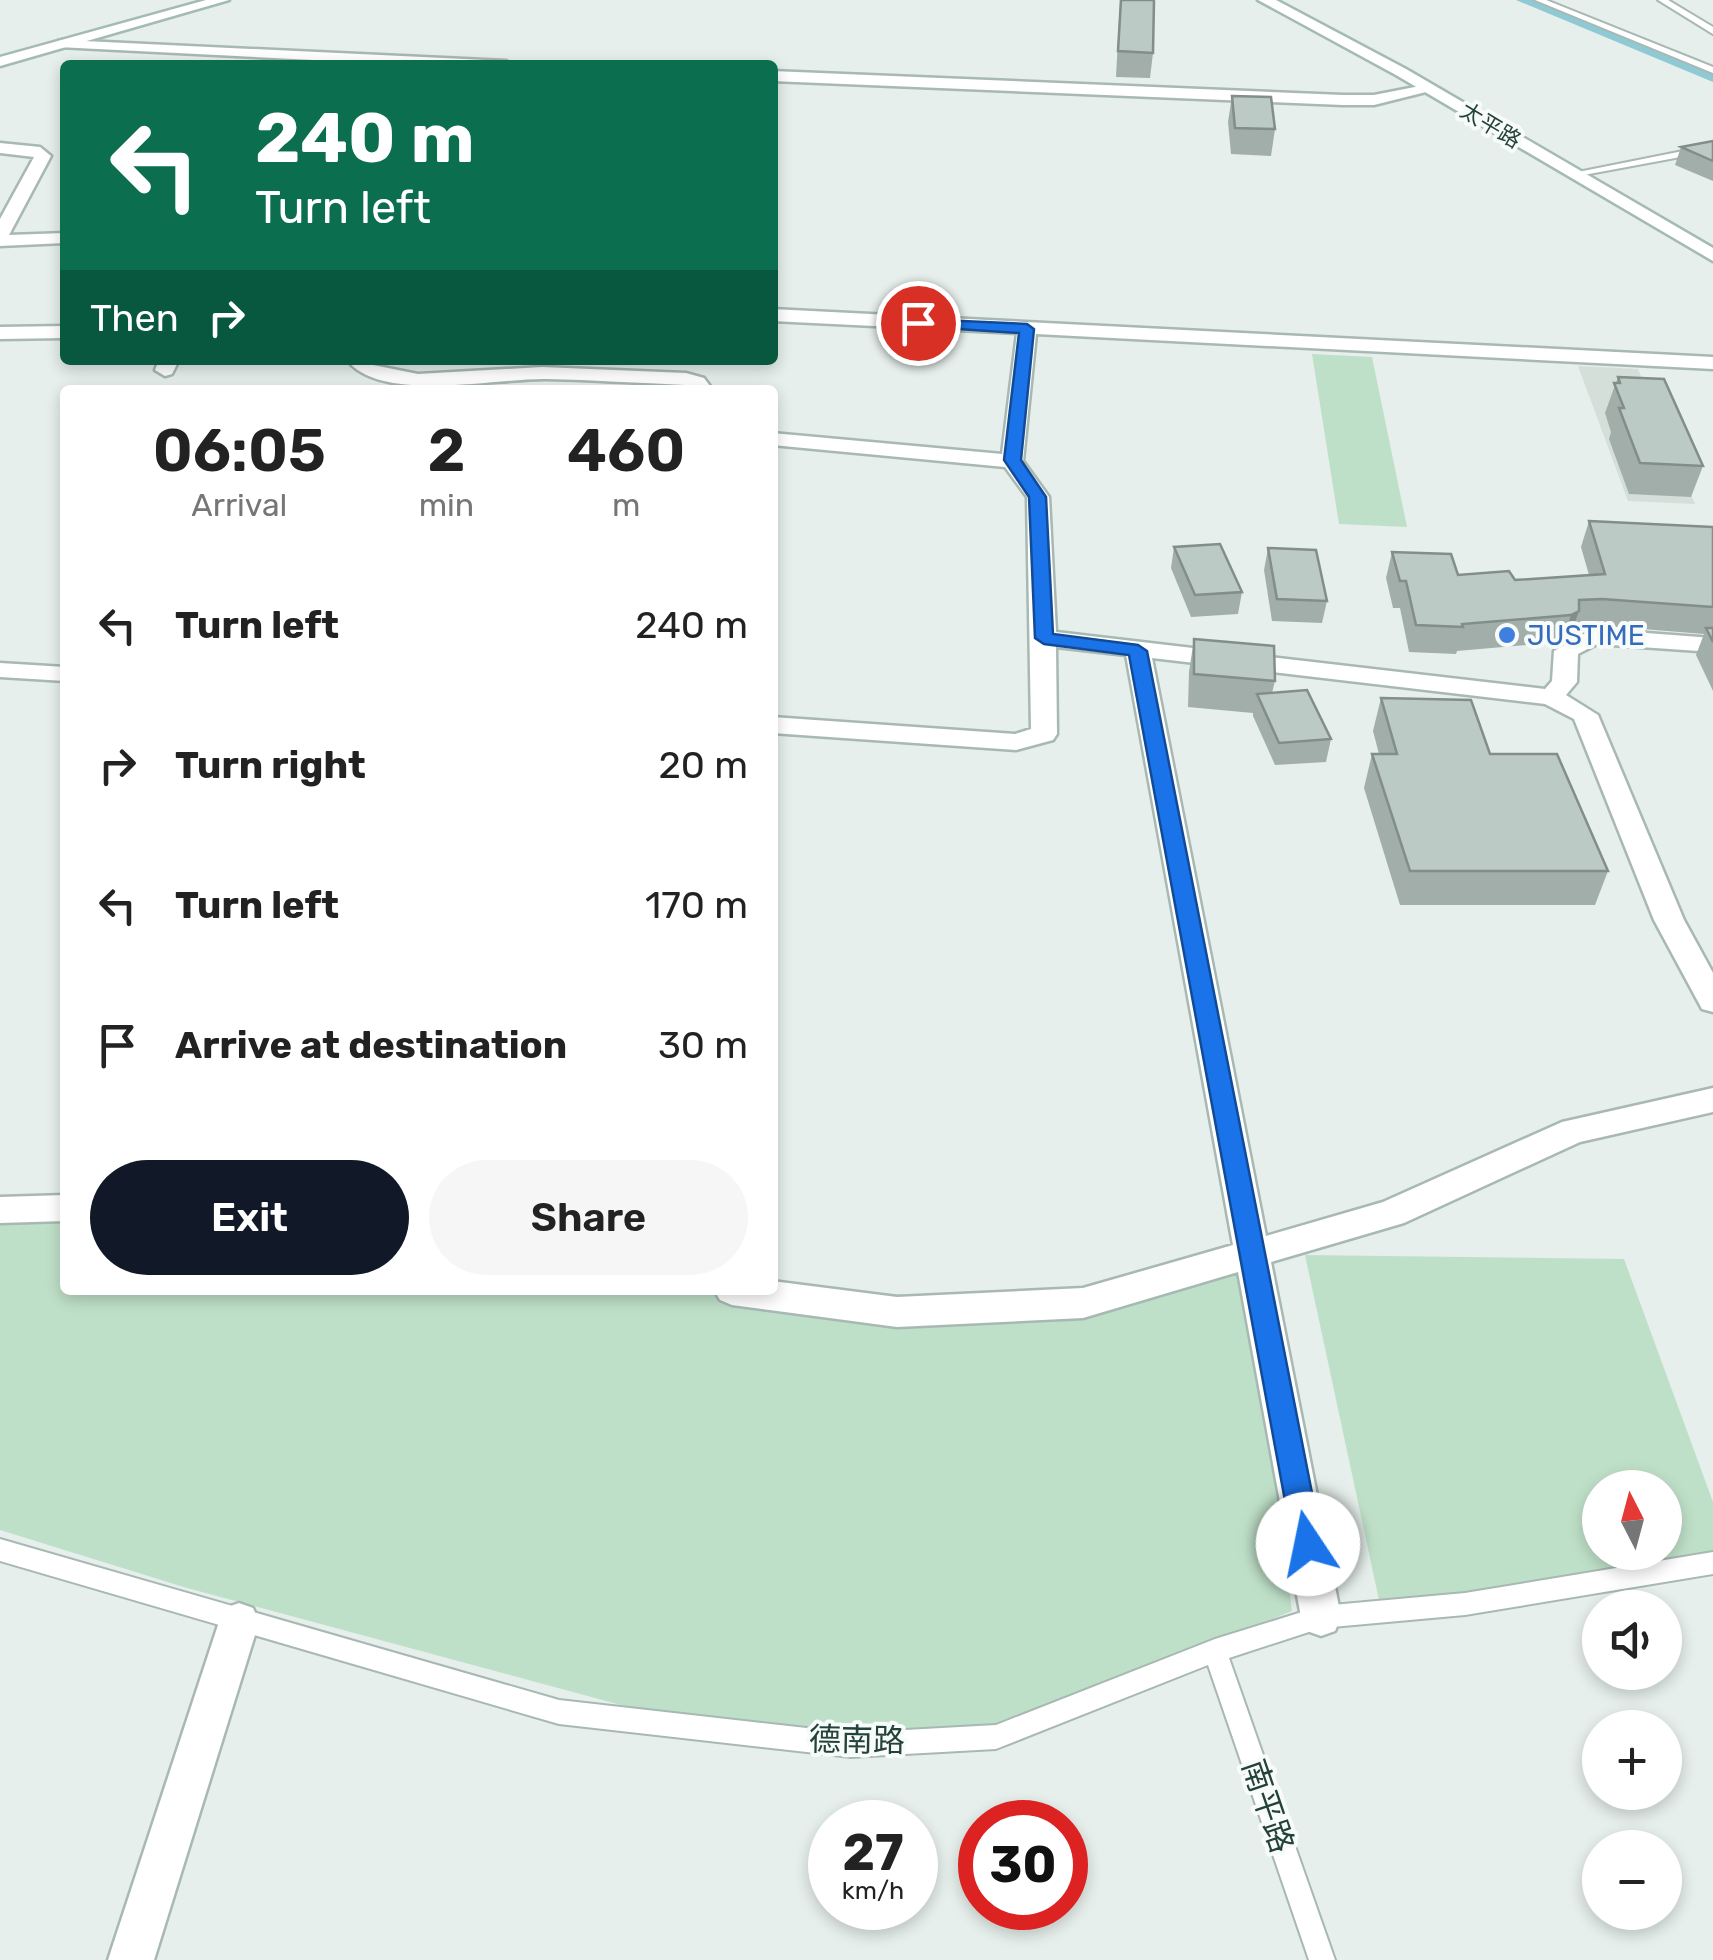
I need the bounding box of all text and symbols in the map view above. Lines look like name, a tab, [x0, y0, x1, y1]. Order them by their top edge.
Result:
text: 240 m	[255, 97, 475, 180]
street label: 太平路	[1455, 97, 1526, 154]
icon: left	[90, 100, 220, 230]
text: Turn left	[255, 181, 431, 234]
pin	[876, 281, 961, 366]
icon: right	[199, 290, 254, 345]
text: Then	[90, 295, 179, 341]
icon: arrive	[891, 296, 946, 351]
text: 06:05	[153, 415, 326, 486]
text: 2	[427, 415, 465, 486]
text: 460	[567, 415, 685, 486]
text: Arrival	[191, 486, 287, 524]
text: min	[419, 486, 474, 524]
text: m	[612, 486, 640, 524]
icon: left	[90, 598, 145, 653]
text: Turn left	[175, 602, 339, 648]
text: 240 m	[635, 602, 748, 648]
place label: JUSTIME	[1527, 619, 1645, 652]
marker: JUSTIME	[1496, 624, 1518, 646]
icon: right	[90, 738, 145, 793]
text: Turn right	[175, 742, 366, 788]
text: 20 m	[658, 742, 748, 788]
icon: left	[90, 878, 145, 933]
text: Turn left	[175, 882, 339, 928]
text: 170 m	[645, 882, 748, 928]
icon: arrive	[90, 1018, 145, 1073]
text: Arrive at destination	[175, 1022, 567, 1068]
text: 30 m	[658, 1022, 748, 1068]
button: Exit	[90, 1160, 409, 1275]
button: Share	[429, 1160, 748, 1275]
north arrow	[1582, 1470, 1682, 1570]
map controls	[1582, 1470, 1682, 1930]
position arrow	[1256, 1492, 1360, 1596]
button: sound	[1582, 1590, 1682, 1690]
button: +	[1582, 1710, 1682, 1810]
street label: 德南路	[809, 1720, 905, 1760]
street label: 南平路	[1234, 1754, 1302, 1858]
speed limit sign: 30	[958, 1800, 1088, 1930]
text: 27	[842, 1823, 904, 1883]
button: −	[1582, 1830, 1682, 1930]
text: km/h	[842, 1876, 904, 1905]

